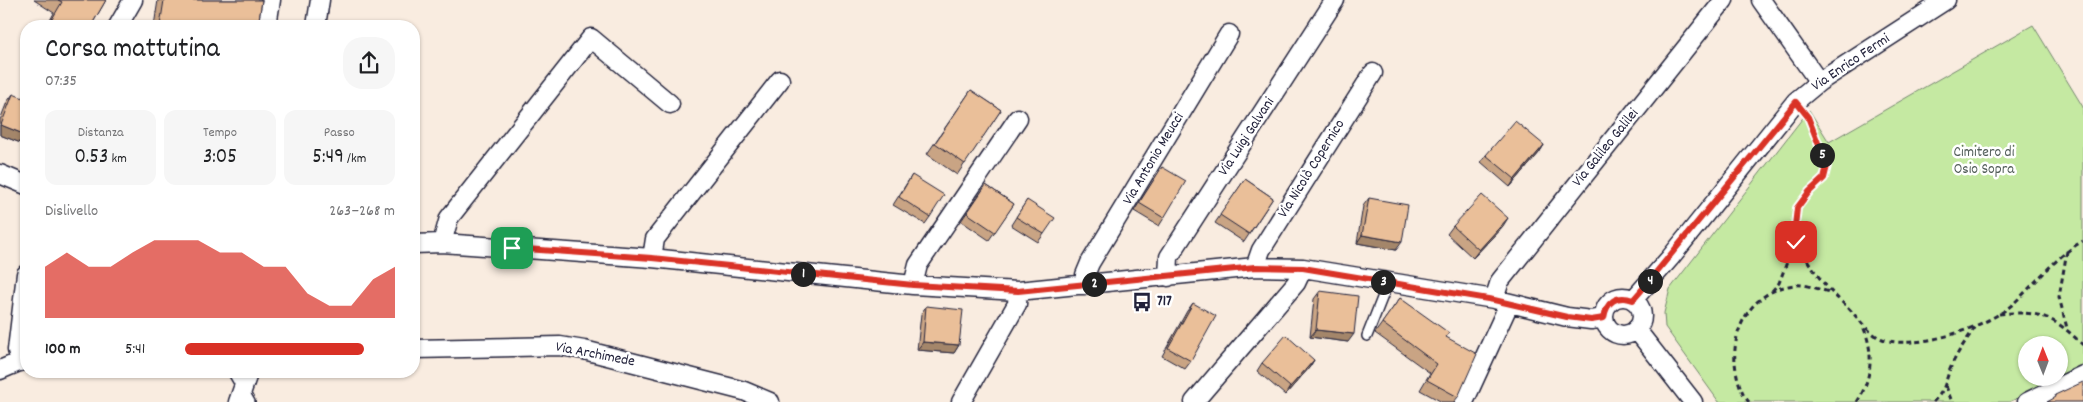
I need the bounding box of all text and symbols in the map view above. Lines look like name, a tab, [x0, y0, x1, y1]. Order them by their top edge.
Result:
street label: Via Enrico Fermi	[1807, 28, 1895, 97]
text: Corsa mattutina	[45, 31, 220, 71]
button: share	[343, 37, 395, 89]
text: 07:35	[45, 70, 77, 93]
street label: Via Luigi Galvani	[1213, 93, 1281, 181]
street label: Via Galileo Galilei	[1567, 104, 1645, 192]
street label: Via Antonio Meucci	[1118, 108, 1190, 209]
street label: Via Nicolò Copernico	[1273, 115, 1351, 223]
text: Distanza	[78, 123, 124, 143]
text: Tempo	[203, 123, 237, 143]
text: Passo	[324, 123, 355, 143]
pin: 5	[1810, 142, 1834, 168]
park label: Cimitero di Osio Sopra	[1954, 142, 2015, 181]
text: 0.53	[74, 143, 108, 173]
text: 3:05	[203, 143, 237, 173]
text: 5:49	[312, 143, 344, 173]
text: 5	[1819, 145, 1826, 165]
text: km	[108, 149, 127, 169]
text: /km	[344, 149, 366, 169]
text: Dislivello	[45, 200, 98, 223]
text: 263–268 m	[329, 200, 395, 223]
pin	[1775, 221, 1817, 263]
pin	[491, 227, 533, 269]
icon: check	[1782, 228, 1810, 256]
icon: arrive	[498, 234, 526, 262]
pin: 1	[790, 262, 816, 286]
text: 1	[802, 264, 805, 284]
pin: 4	[1638, 268, 1662, 294]
pin: 3	[1370, 270, 1396, 294]
text: 4	[1648, 271, 1653, 291]
pin: 2	[1082, 272, 1106, 296]
text: 3	[1380, 272, 1387, 292]
text: 2	[1091, 274, 1098, 294]
bus stop icon: 717	[1131, 291, 1153, 313]
place label: 717	[1157, 291, 1172, 313]
north arrow	[2018, 336, 2068, 386]
map controls	[2018, 336, 2068, 386]
street label: Via Archimede	[553, 337, 637, 374]
text: 100 m	[45, 338, 81, 361]
text: 5:41	[125, 338, 145, 361]

